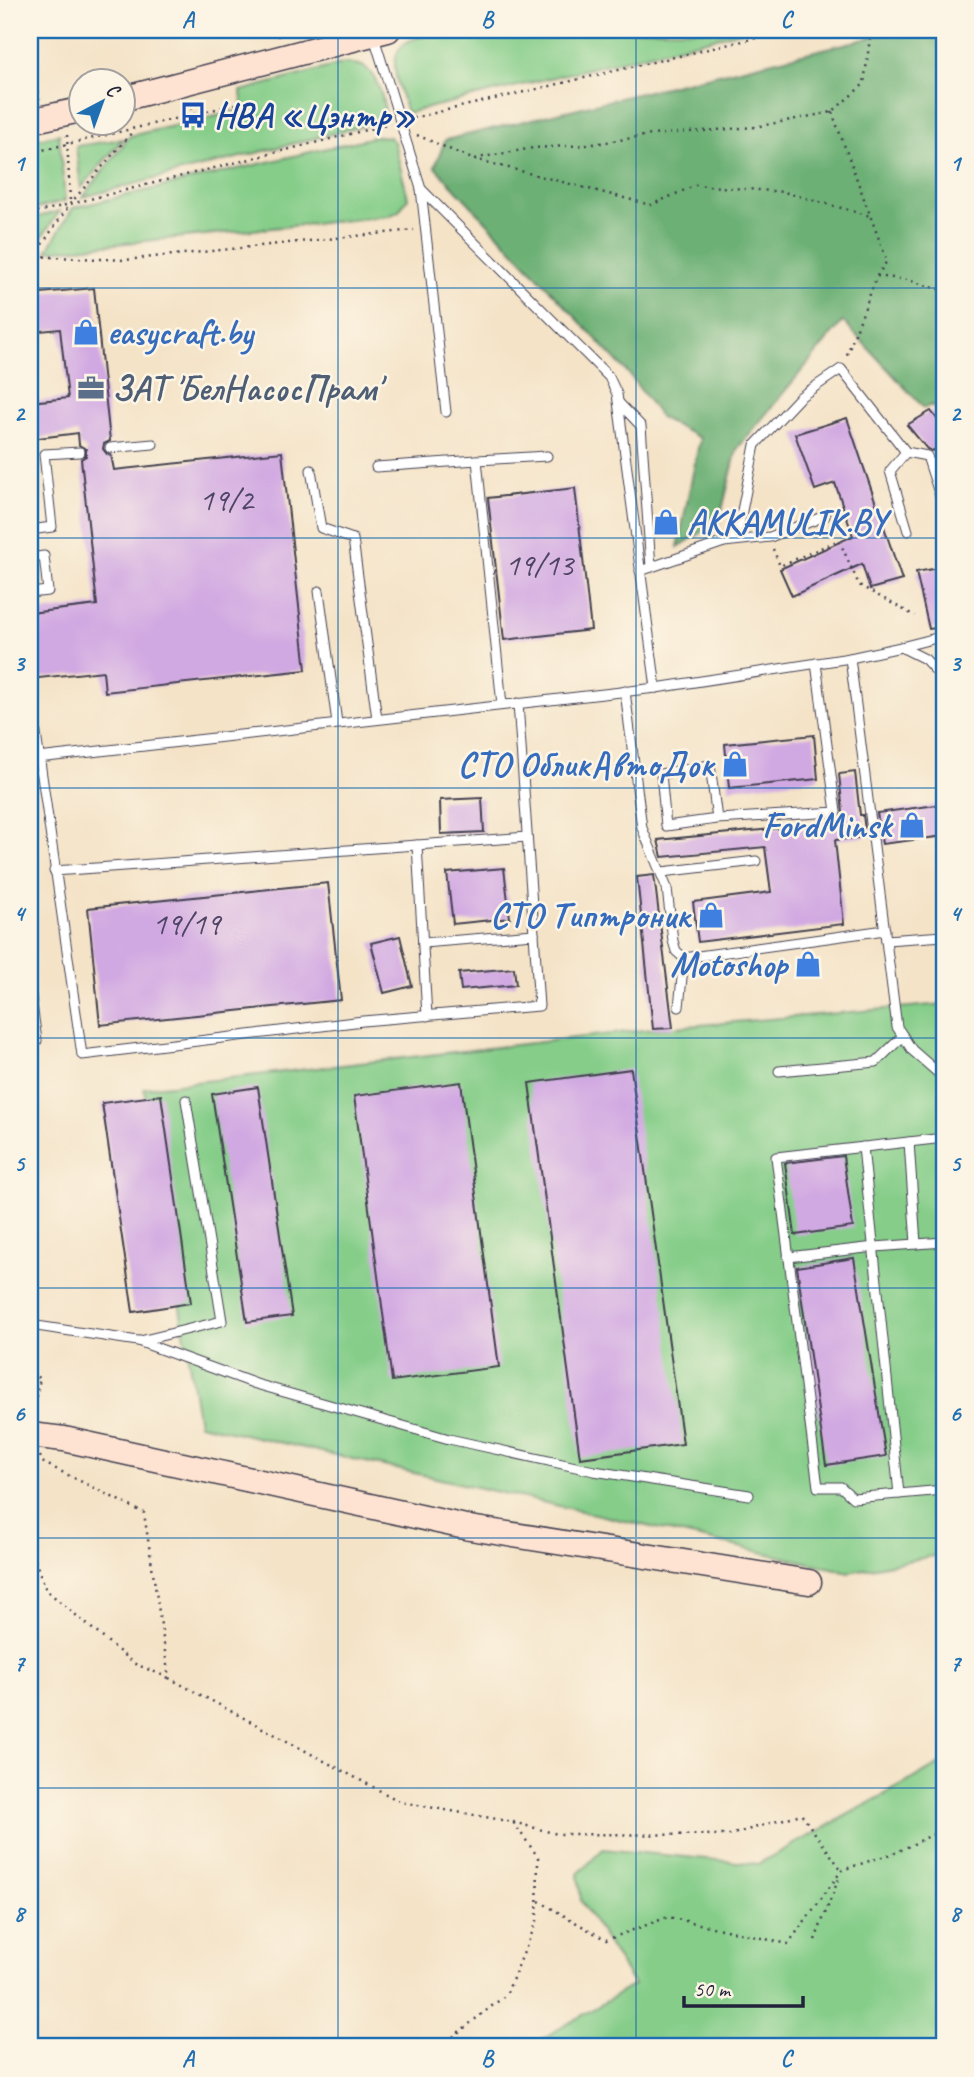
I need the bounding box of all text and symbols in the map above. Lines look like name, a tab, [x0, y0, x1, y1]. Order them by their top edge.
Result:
text: A	[182, 5, 196, 34]
text: B	[481, 5, 495, 34]
text: C	[781, 5, 795, 34]
north arrow	[66, 66, 136, 136]
text: С	[101, 78, 126, 104]
place label: НВА «Цэнтр»	[214, 93, 416, 138]
bus stop icon: НВА «Цэнтр»	[178, 100, 208, 130]
text: 1	[14, 149, 27, 178]
text: 1	[950, 149, 963, 178]
place label: easycraft.by	[107, 310, 256, 355]
shop icon: easycraft.by	[71, 317, 101, 347]
place label: ЗАТ 'БелНасосПрам'	[112, 366, 387, 411]
office icon: ЗАТ 'БелНасосПрам'	[76, 373, 106, 403]
text: 2	[14, 399, 27, 428]
text: 2	[950, 399, 963, 428]
house number: 19/2	[199, 479, 255, 520]
place label: AKKAMULIK.BY	[687, 500, 892, 545]
shop icon: AKKAMULIK.BY	[651, 507, 681, 537]
house number: 19/13	[505, 544, 576, 585]
text: 3	[14, 649, 27, 678]
text: 3	[950, 649, 963, 678]
place label: СТО ОбликАвтоДок	[458, 742, 716, 787]
shop icon: СТО ОбликАвтоДок	[720, 749, 750, 779]
place label: FordMinsk	[762, 803, 894, 848]
shop icon: FordMinsk	[897, 810, 927, 840]
place label: СТО Типтроник	[490, 893, 693, 938]
text: 4	[14, 899, 27, 928]
text: 4	[950, 899, 963, 928]
shop icon: СТО Типтроник	[696, 900, 726, 930]
house number: 19/19	[152, 903, 223, 944]
place label: Motoshop	[670, 942, 790, 987]
shop icon: Motoshop	[793, 949, 823, 979]
text: 5	[14, 1149, 26, 1178]
text: 5	[950, 1149, 962, 1178]
text: 6	[14, 1399, 27, 1428]
text: 6	[950, 1399, 963, 1428]
text: 7	[14, 1649, 27, 1678]
text: 7	[950, 1649, 963, 1678]
text: 8	[14, 1899, 27, 1928]
text: 8	[950, 1899, 963, 1928]
scale bar	[684, 1965, 802, 2009]
text: 50 m	[694, 1976, 732, 2002]
text: A	[182, 2044, 196, 2073]
text: B	[481, 2044, 495, 2073]
text: C	[781, 2044, 795, 2073]

